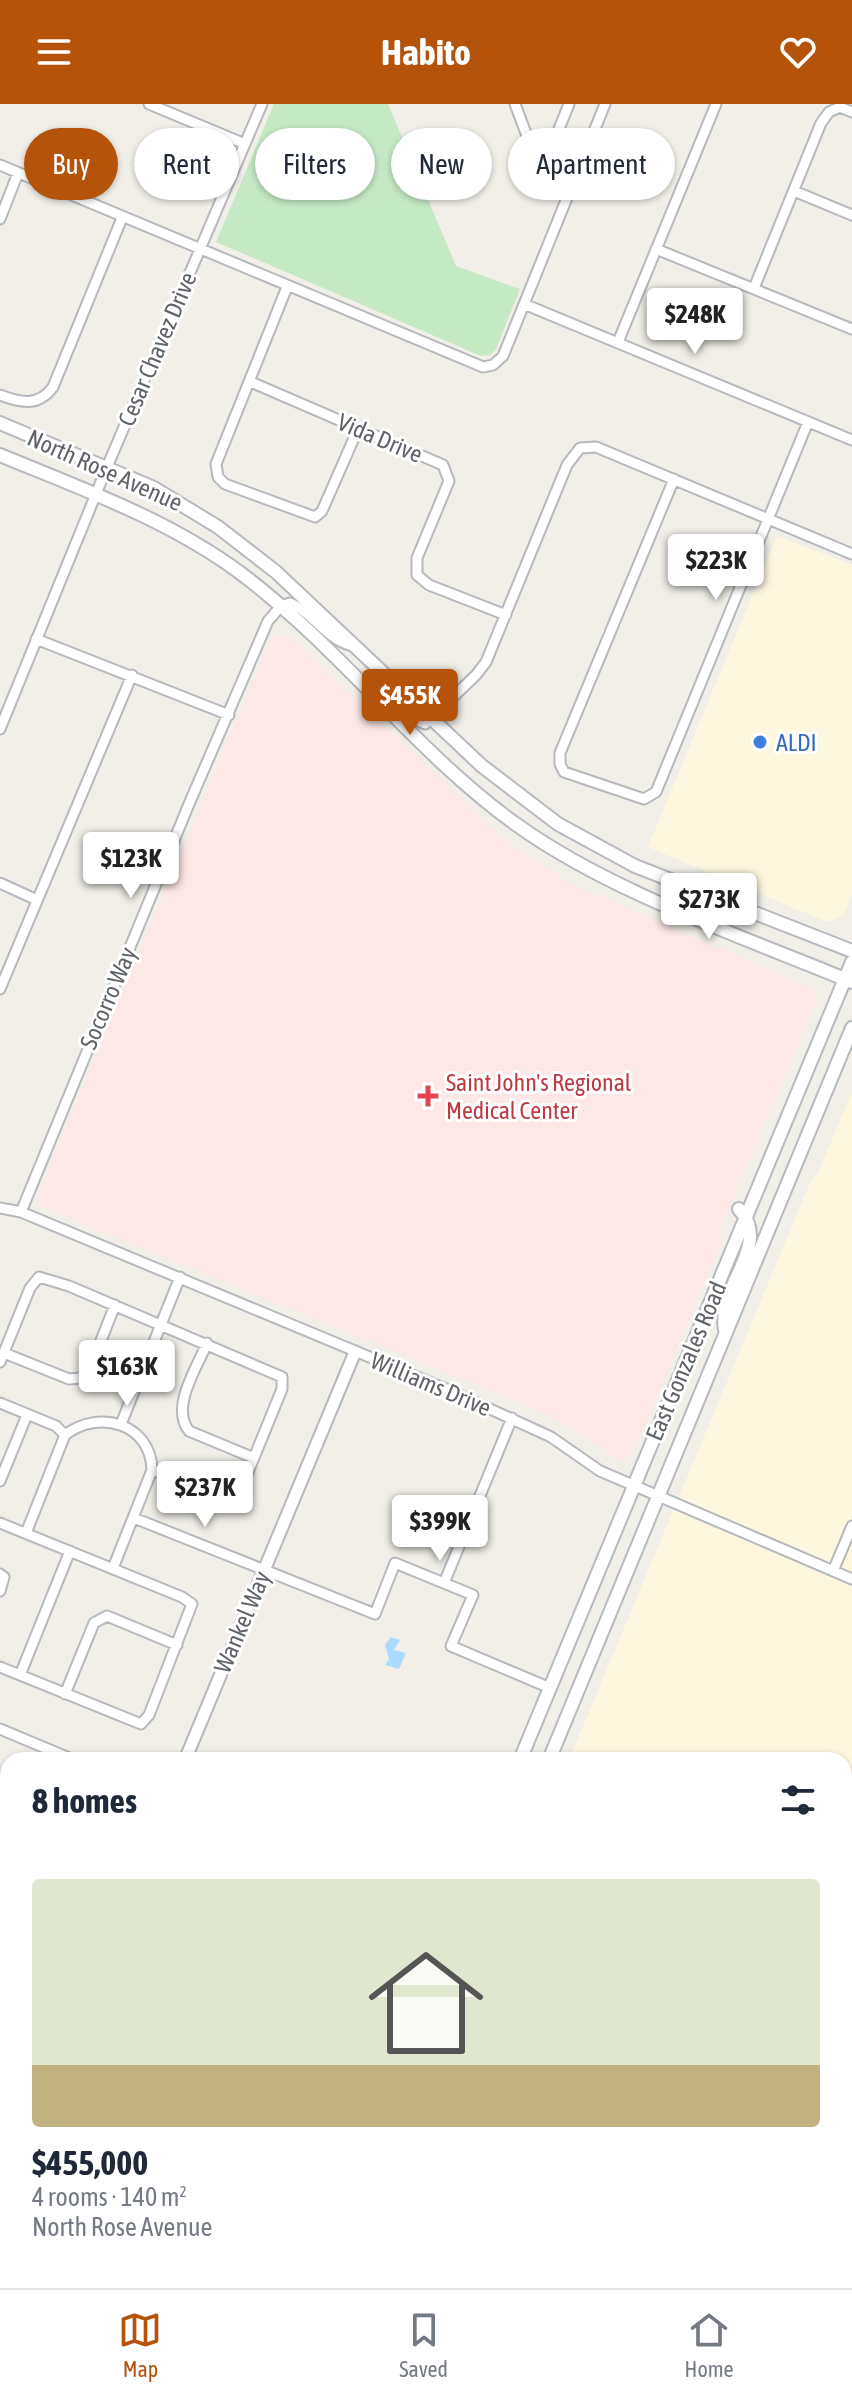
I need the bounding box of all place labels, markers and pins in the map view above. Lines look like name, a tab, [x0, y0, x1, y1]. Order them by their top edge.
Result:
pin: $248K	[639, 288, 751, 356]
pin: $223K	[660, 534, 772, 602]
pin: $455K	[354, 669, 466, 737]
place label: ALDI	[776, 729, 817, 756]
marker: ALDI	[751, 733, 769, 751]
pin: $123K	[75, 832, 187, 900]
pin: $273K	[653, 873, 765, 941]
place label: Saint John's Regional Medical Center	[446, 1069, 632, 1124]
marker: Saint John's Regional Medical Center	[417, 1085, 439, 1107]
pin: $163K	[71, 1340, 183, 1408]
pin: $237K	[149, 1461, 261, 1529]
pin: $399K	[384, 1495, 496, 1563]

